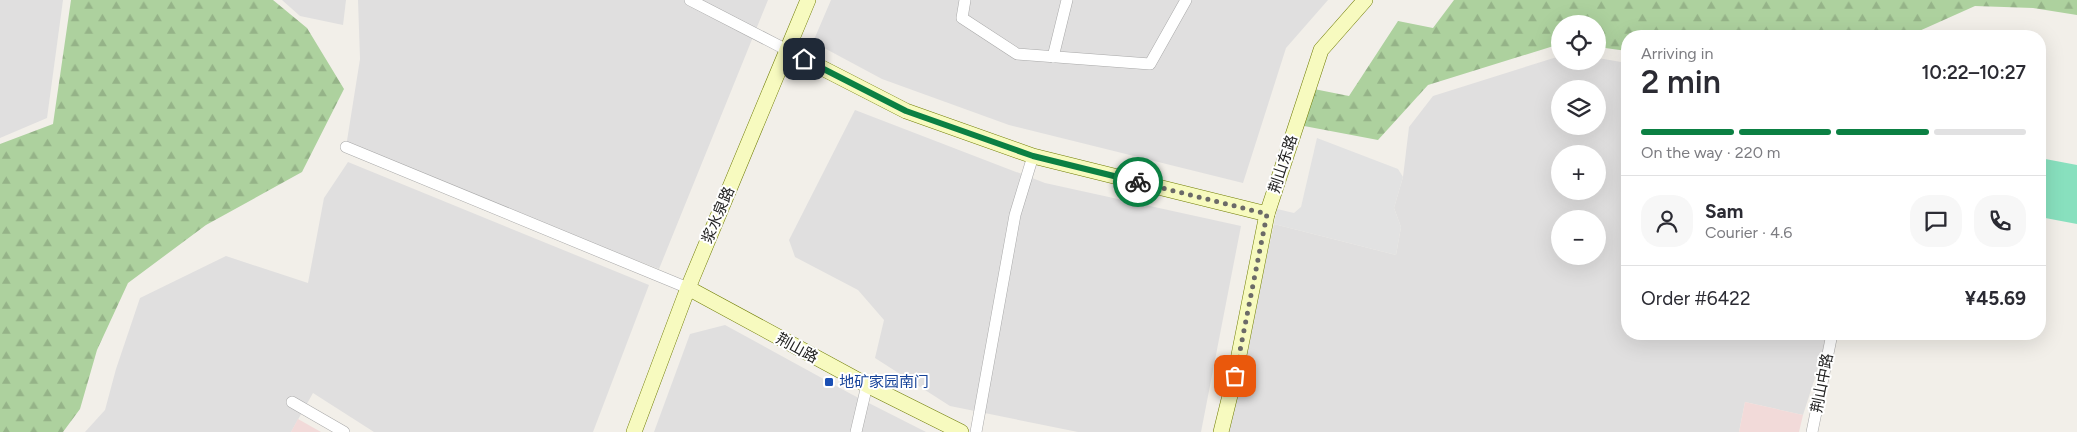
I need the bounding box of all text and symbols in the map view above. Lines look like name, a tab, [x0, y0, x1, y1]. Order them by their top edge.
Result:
map controls	[1551, 15, 1606, 265]
button: locate	[1551, 15, 1606, 70]
pin	[783, 38, 825, 80]
text: Arriving in	[1641, 44, 1713, 63]
icon: home	[790, 45, 818, 73]
text: 10:22–10:27	[1921, 61, 2026, 84]
text: 2 min	[1641, 63, 1721, 101]
button: layers	[1551, 80, 1606, 135]
street label: 荆山东路	[1265, 133, 1301, 195]
text: On the way · 220 m	[1641, 143, 1780, 162]
button: +	[1551, 145, 1606, 200]
courier	[1113, 157, 1163, 207]
icon: bike	[1124, 168, 1152, 196]
street label: 浆水泉路	[698, 184, 738, 246]
button: person	[1641, 195, 1693, 247]
button: chat	[1910, 195, 1962, 247]
button: phone	[1974, 195, 2026, 247]
text: Sam	[1705, 200, 1743, 223]
button: −	[1551, 210, 1606, 265]
text: Courier · 4.6	[1705, 223, 1792, 242]
text: Order #6422	[1641, 287, 1751, 310]
text: ¥45.69	[1965, 287, 2026, 310]
street label: 荆山路	[773, 329, 821, 367]
street label: 荆山中路	[1807, 352, 1837, 414]
pin	[1214, 355, 1256, 397]
icon: bag	[1221, 362, 1249, 390]
place label: 地矿家园南门	[839, 373, 929, 391]
marker: 地矿家园南门	[823, 376, 835, 388]

